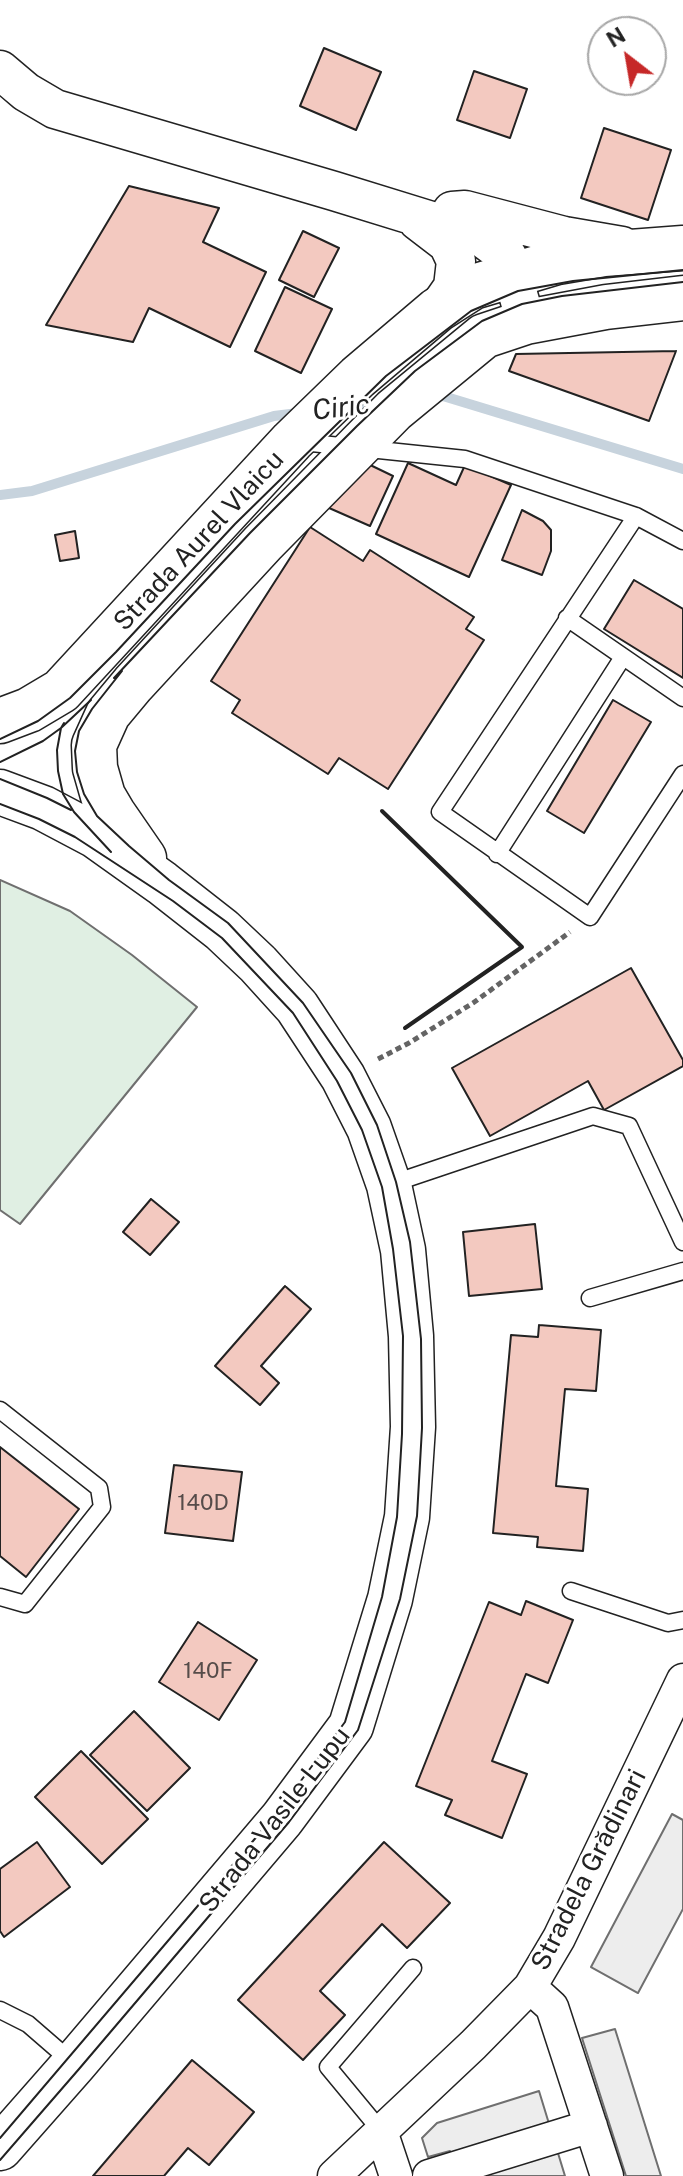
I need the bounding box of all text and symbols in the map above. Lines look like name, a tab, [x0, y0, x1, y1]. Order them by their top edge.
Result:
north arrow	[587, 16, 667, 96]
text: N	[602, 22, 630, 53]
water label: Ciric	[310, 388, 372, 428]
street label: Strada Aurel Vlaicu	[107, 444, 291, 638]
house number: 140D	[177, 1490, 229, 1516]
house number: 140F	[183, 1658, 233, 1684]
street label: Strada Vasile Lupu	[193, 1721, 357, 1919]
street label: Stradela Grădinari	[525, 1764, 653, 1976]

